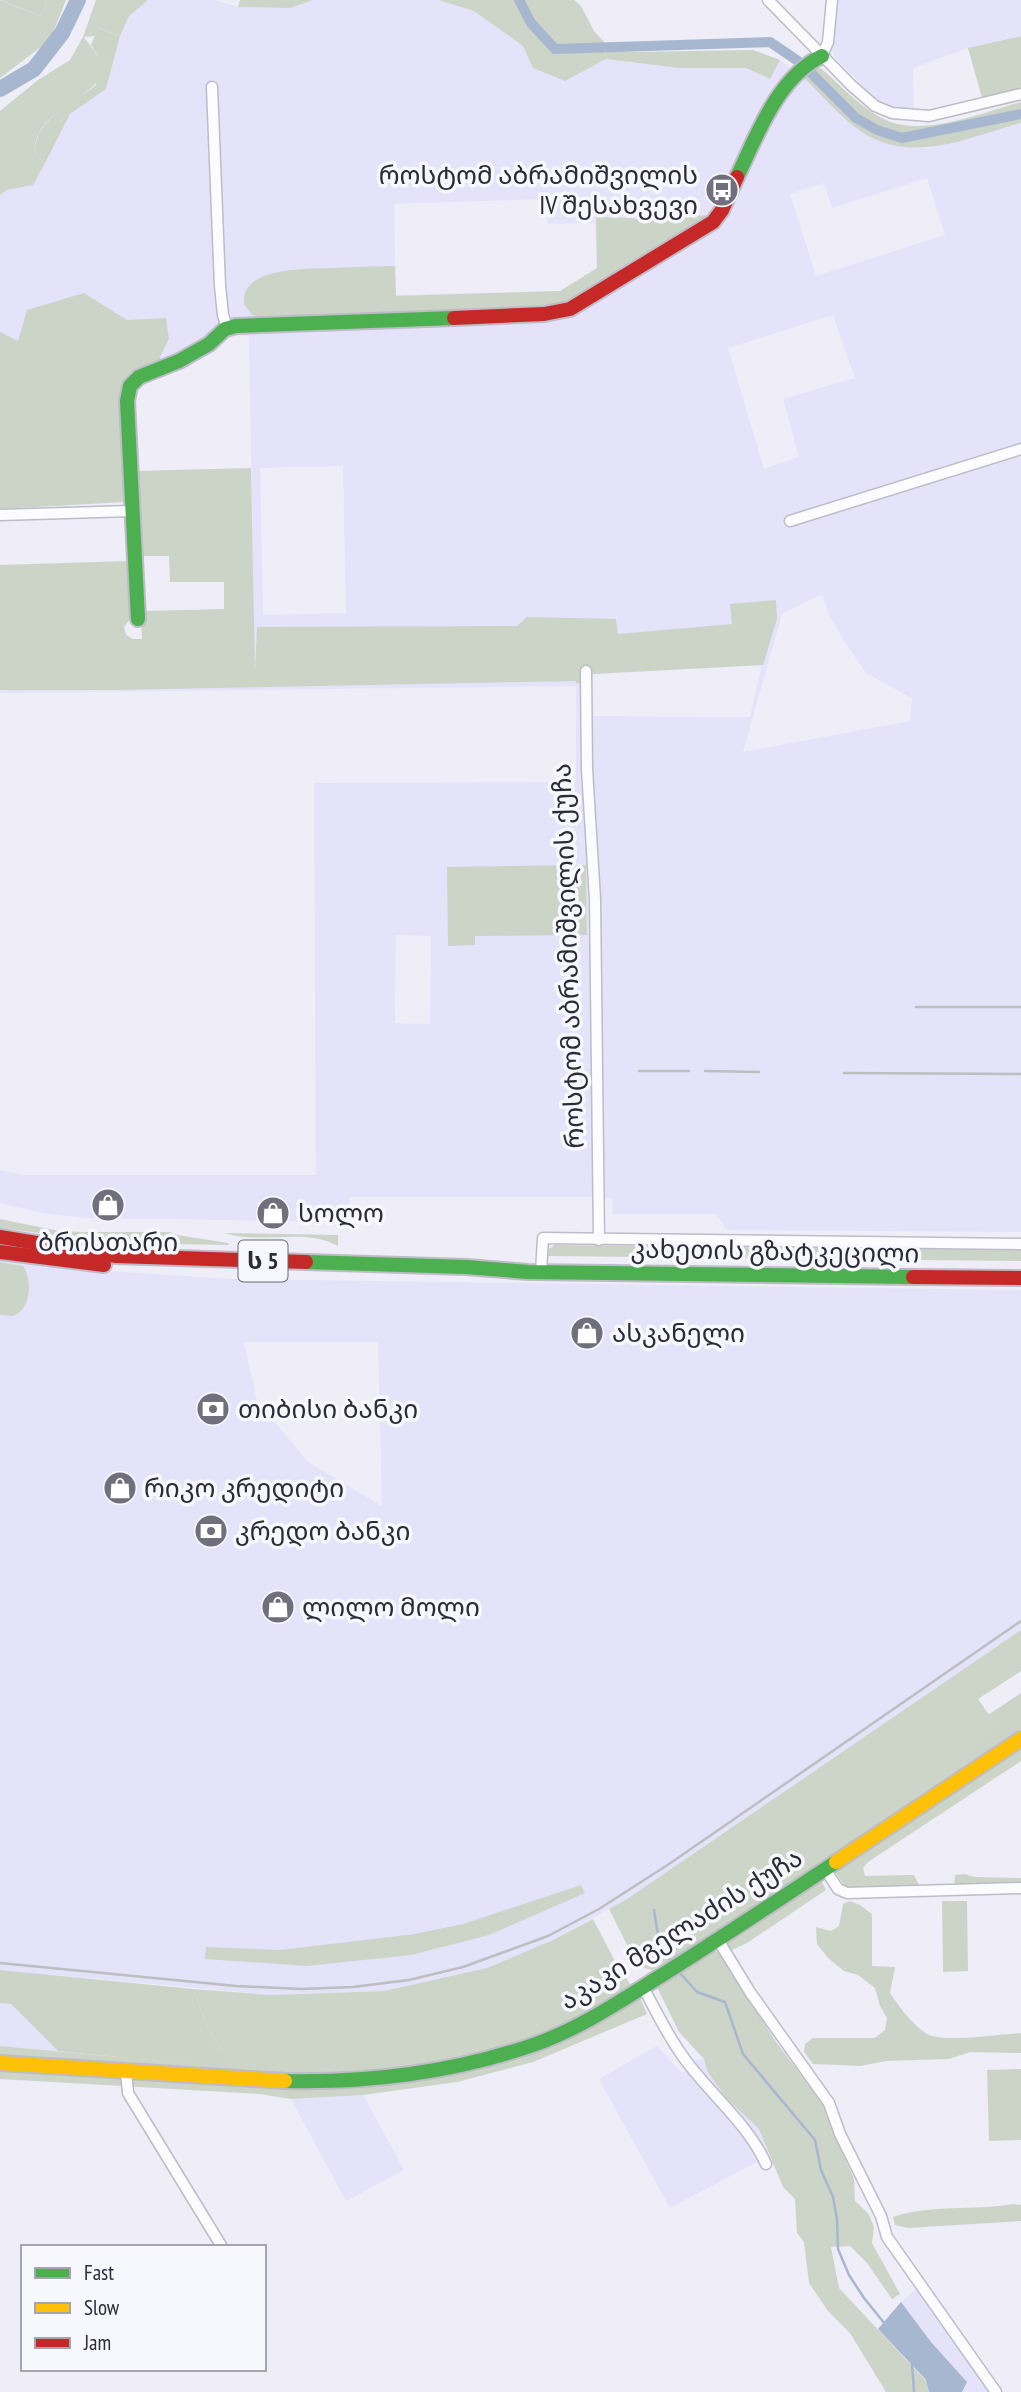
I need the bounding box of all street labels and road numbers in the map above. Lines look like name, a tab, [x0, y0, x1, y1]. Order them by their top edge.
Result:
street label: როსტომ აბრამიშვილის ქუჩა	[544, 763, 591, 1149]
street label: კახეთის გზატკეცილი	[630, 1231, 920, 1270]
road number: ს 5	[238, 1240, 288, 1282]
street label: აკაკი მგელაძის ქუჩა	[553, 1840, 808, 2017]

